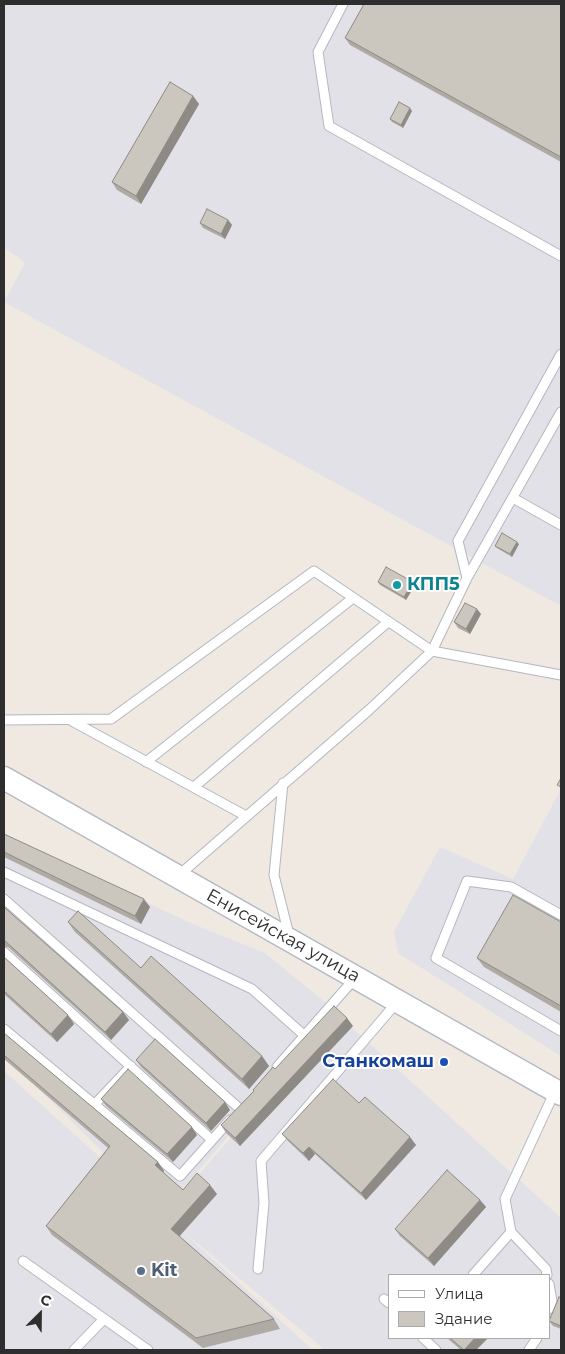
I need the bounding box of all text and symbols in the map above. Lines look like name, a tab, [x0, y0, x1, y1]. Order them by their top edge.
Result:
place label: КПП5	[407, 574, 460, 596]
marker: КПП5	[391, 579, 403, 591]
street label: Енисейская улица	[202, 885, 364, 987]
place label: Станкомаш	[322, 1051, 434, 1073]
marker: Станкомаш	[438, 1056, 450, 1068]
place label: Kit	[151, 1260, 178, 1282]
marker: Kit	[135, 1265, 147, 1277]
legend	[388, 1274, 550, 1339]
text: Улица	[435, 1284, 483, 1303]
north arrow	[15, 1289, 65, 1339]
text: С	[38, 1290, 54, 1310]
text: Здание	[435, 1309, 493, 1328]

